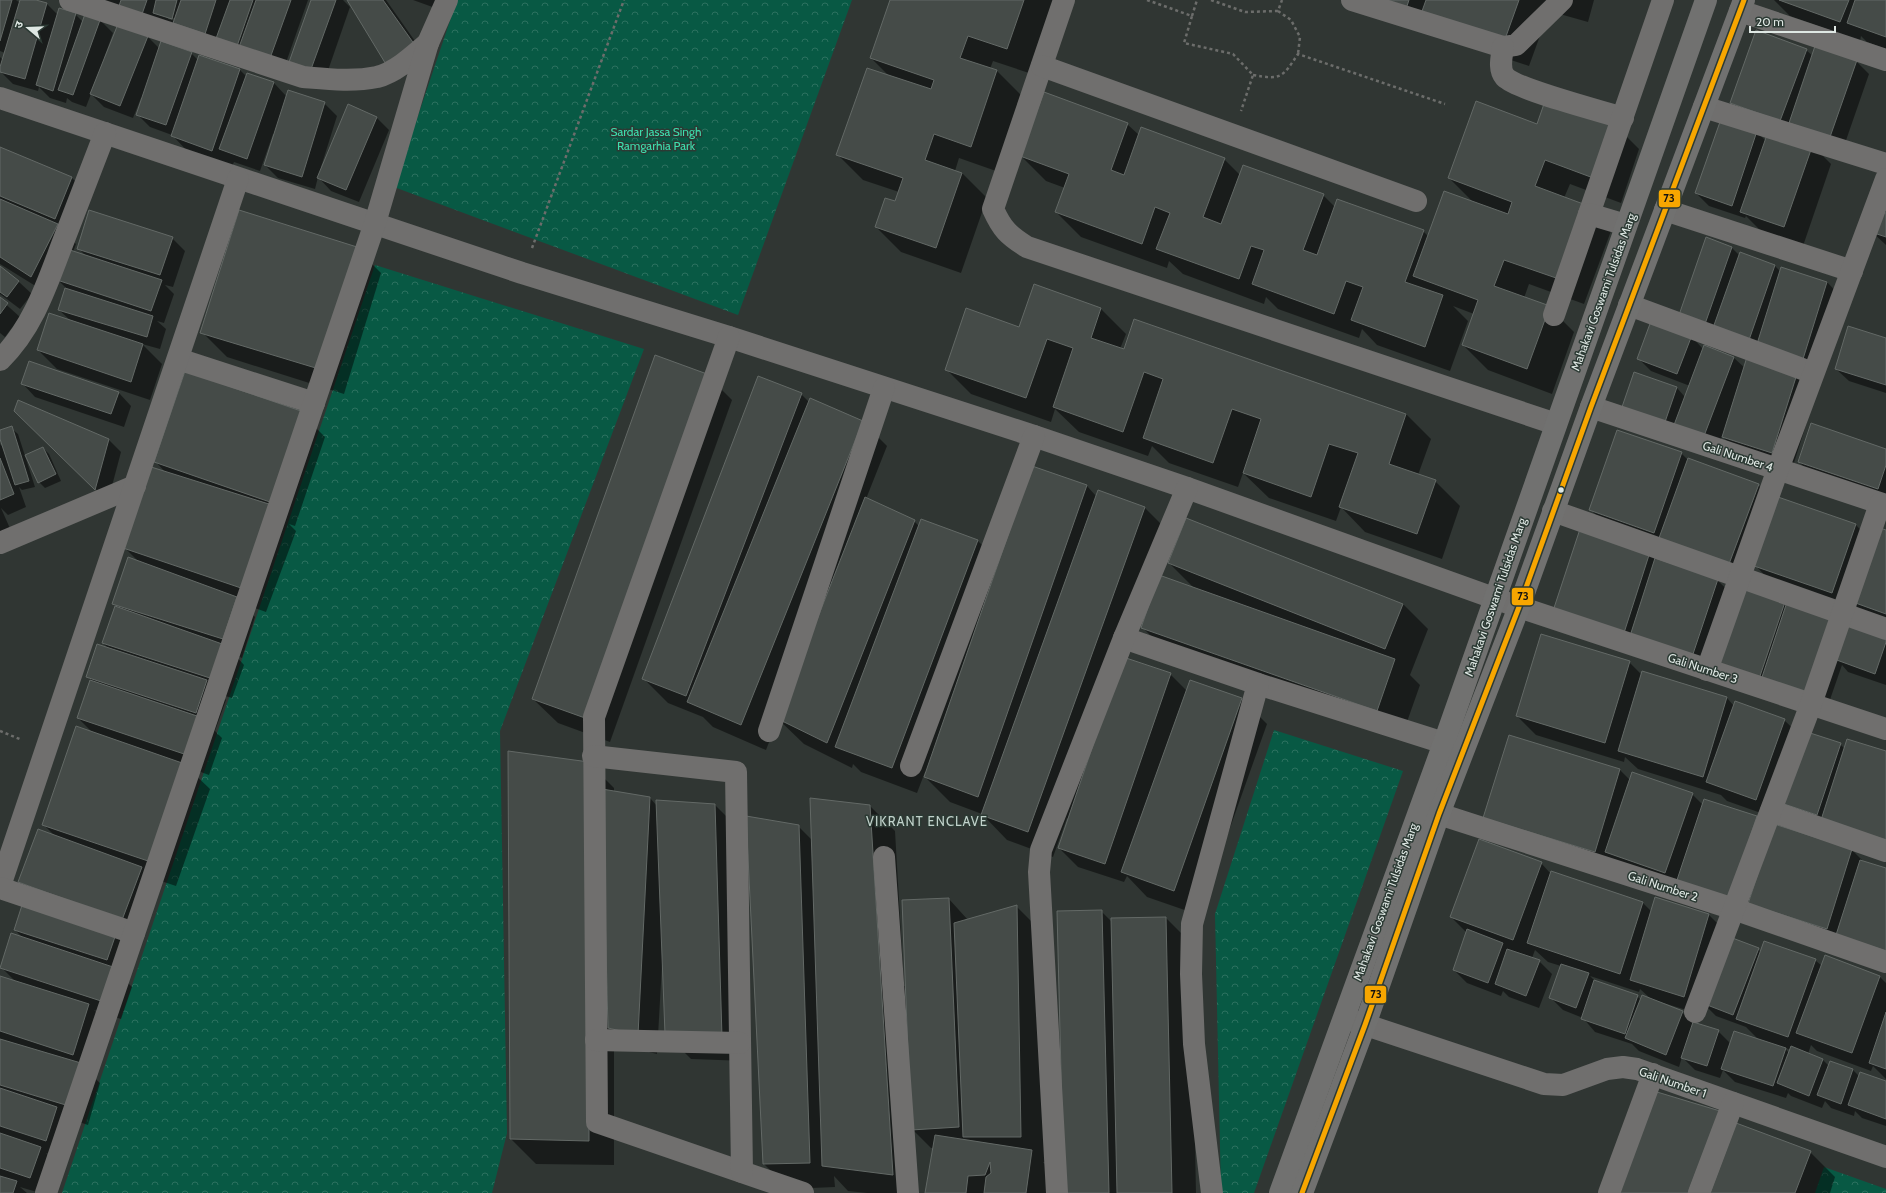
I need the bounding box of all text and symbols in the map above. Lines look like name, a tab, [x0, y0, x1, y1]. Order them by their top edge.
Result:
north arrow	[8, 8, 48, 48]
scale bar	[1750, 8, 1835, 34]
text: 20 m	[1756, 14, 1784, 29]
text: उ	[11, 19, 26, 30]
park label: Sardar Jassa Singh Ramgarhia Park	[610, 124, 702, 153]
line badge: 73	[1658, 189, 1681, 208]
text: 73	[1663, 191, 1675, 205]
street label: Mahakavi Goswami Tulsidas Marg	[1567, 210, 1639, 373]
street label: Gali Number 4	[1701, 438, 1775, 474]
unlabelled marker	[1556, 485, 1566, 495]
street label: Mahakavi Goswami Tulsidas Marg	[1461, 515, 1530, 678]
line badge: 73	[1511, 587, 1534, 606]
text: 73	[1517, 589, 1529, 603]
street label: Gali Number 3	[1666, 650, 1740, 686]
district label: VIKRANT ENCLAVE	[866, 813, 988, 829]
street label: Mahakavi Goswami Tulsidas Marg	[1349, 820, 1421, 983]
street label: Gali Number 2	[1626, 868, 1700, 904]
line badge: 73	[1364, 985, 1387, 1004]
text: 73	[1370, 987, 1382, 1001]
street label: Gali Number 1	[1637, 1063, 1709, 1101]

